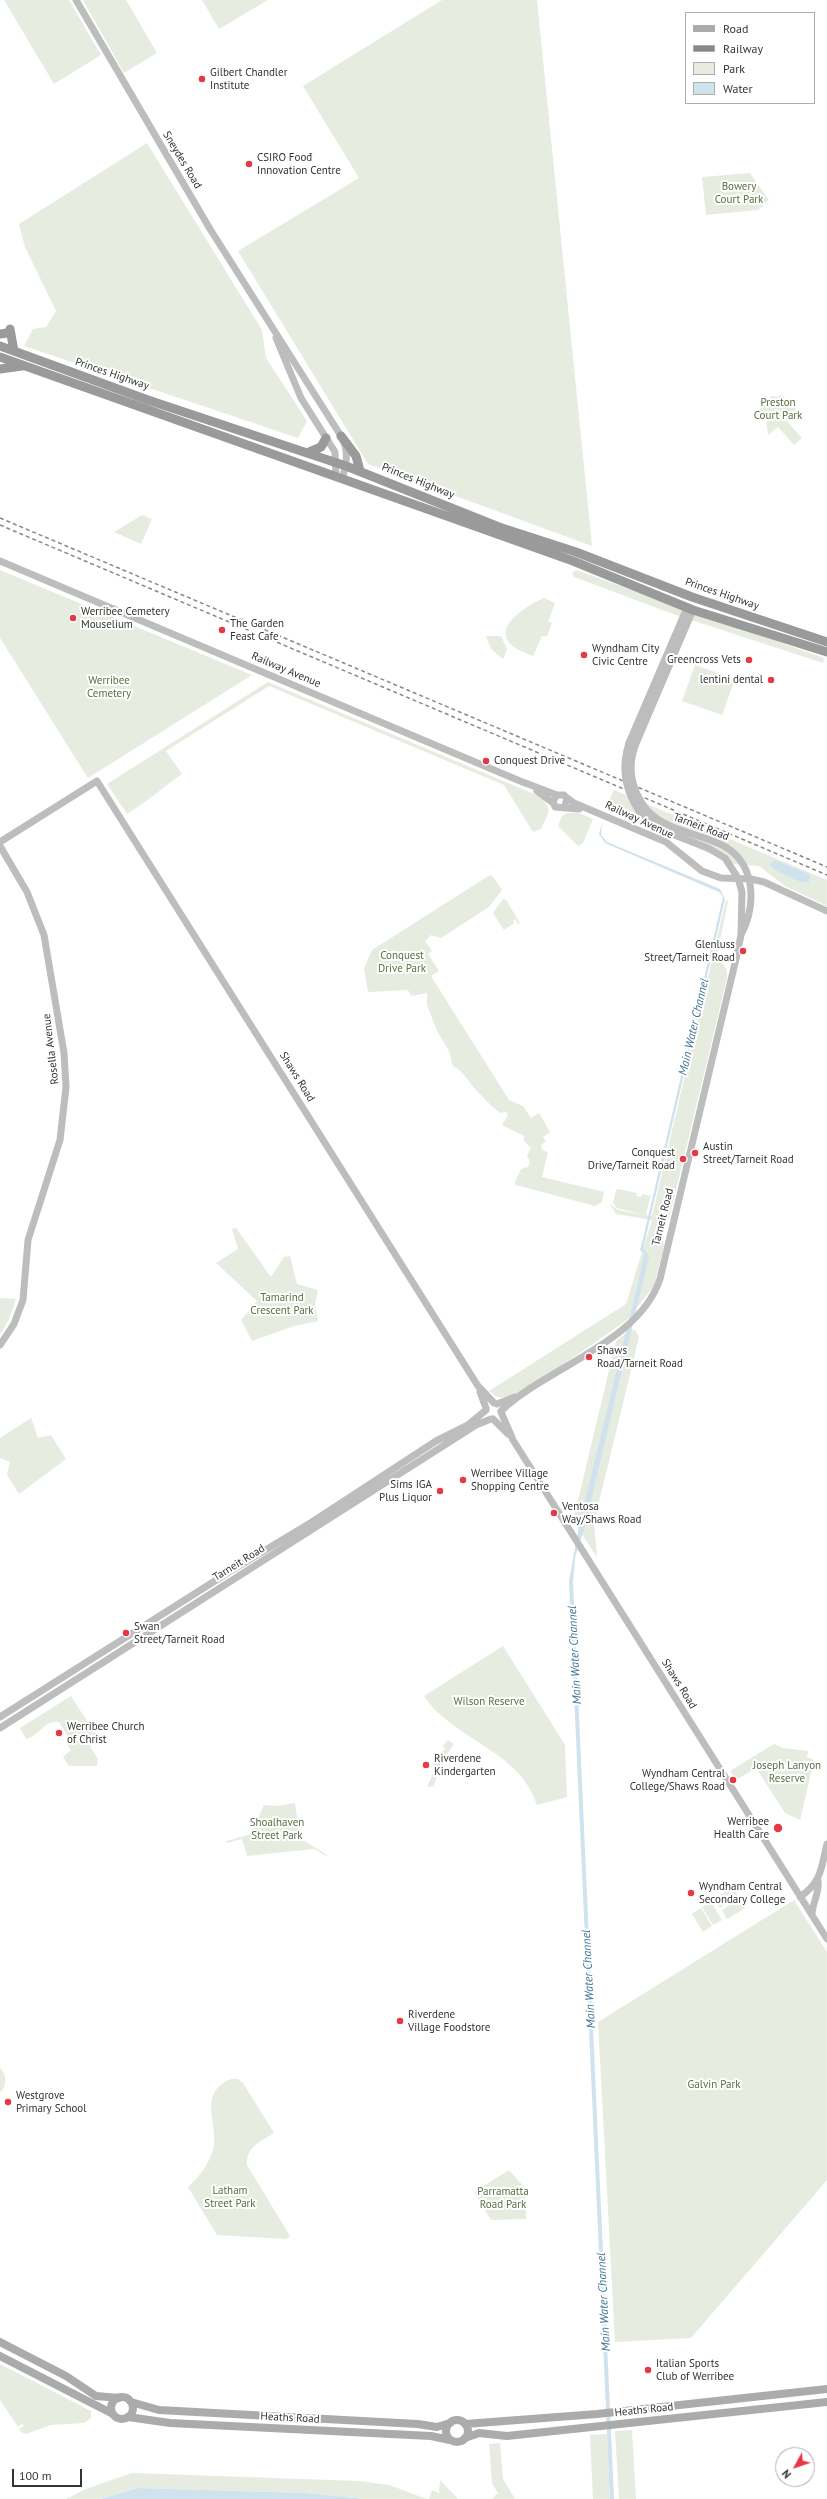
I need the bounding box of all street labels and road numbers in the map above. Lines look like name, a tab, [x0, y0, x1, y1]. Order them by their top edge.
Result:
street label: Sneydes Road	[160, 129, 204, 191]
street label: Princes Highway	[73, 355, 151, 393]
street label: Princes Highway	[380, 460, 456, 502]
street label: Princes Highway	[683, 575, 761, 613]
street label: Railway Avenue	[249, 649, 323, 691]
street label: Railway Avenue	[603, 798, 675, 842]
street label: Tarneit Road	[671, 810, 731, 844]
street label: Rosella Avenue	[40, 1013, 62, 1085]
street label: Shaws Road	[276, 1050, 318, 1104]
street label: Tarneit Road	[650, 1187, 676, 1247]
street label: Tarneit Road	[211, 1542, 267, 1584]
street label: Shaws Road	[658, 1657, 700, 1711]
street label: Heaths Road	[614, 2400, 674, 2420]
street label: Heaths Road	[260, 2410, 320, 2426]

